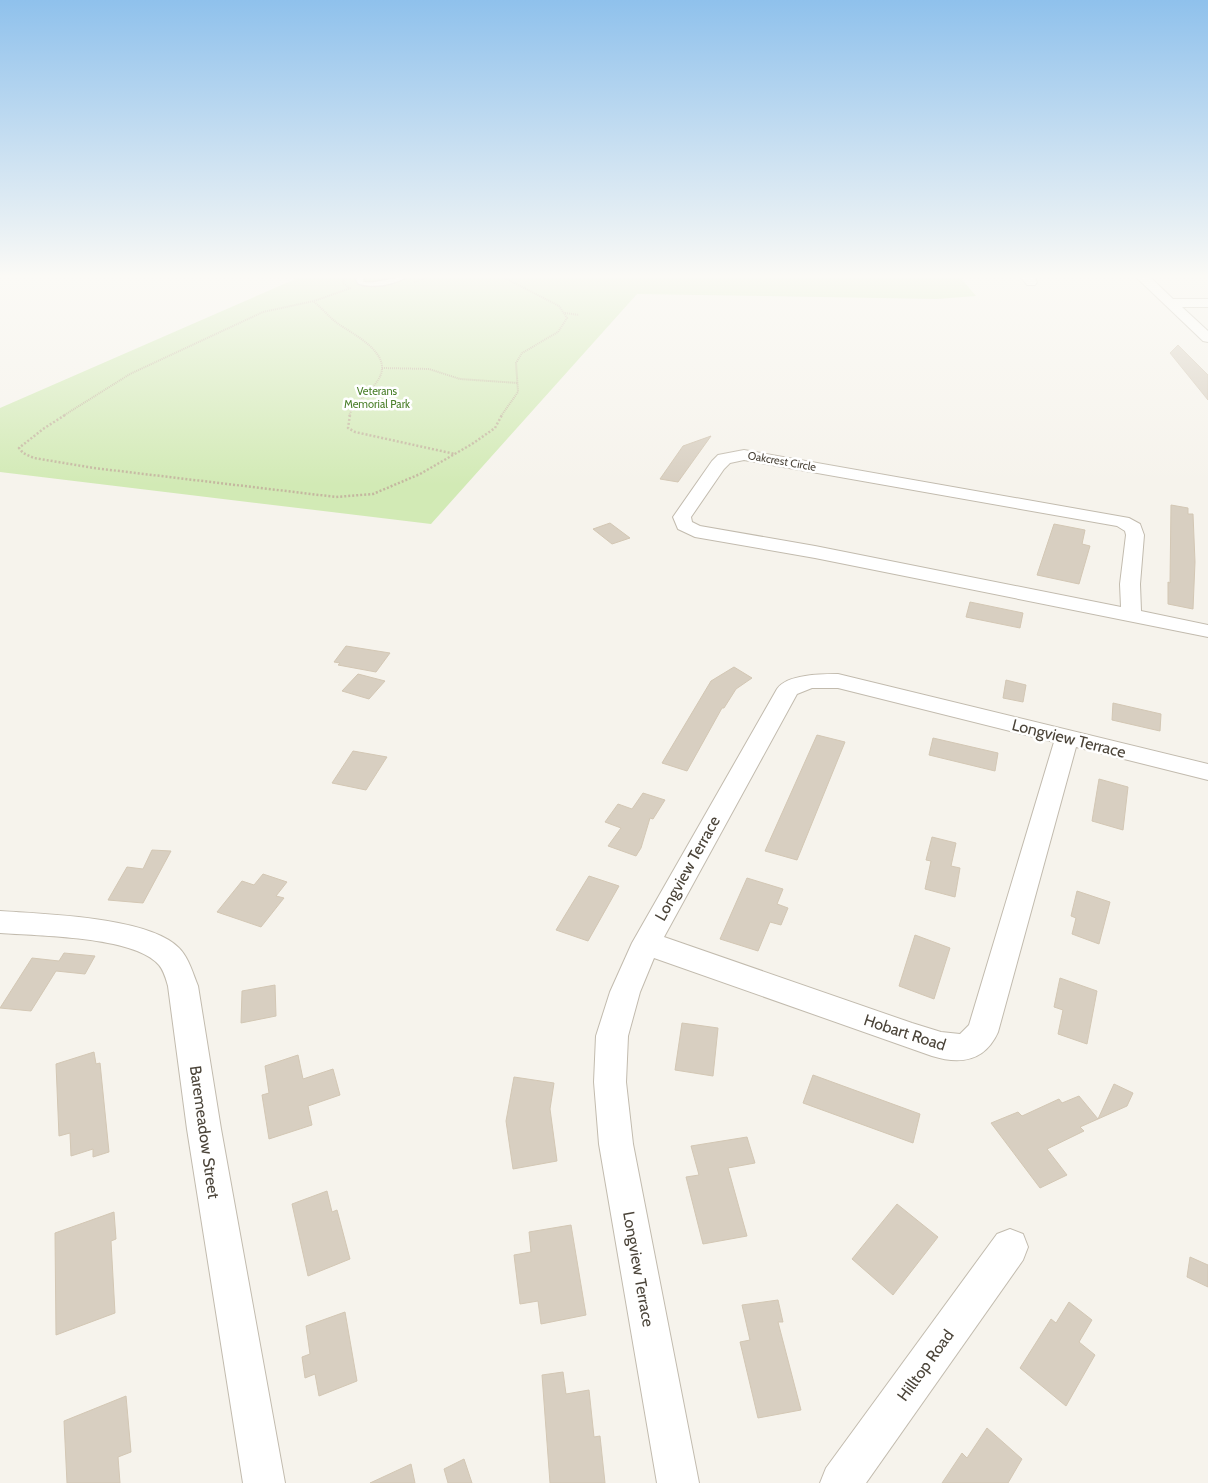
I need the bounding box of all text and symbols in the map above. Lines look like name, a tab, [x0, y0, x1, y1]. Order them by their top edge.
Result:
park label: Veterans Memorial Park	[344, 384, 410, 411]
street label: Oakcrest Circle	[747, 448, 818, 474]
street label: Longview Terrace	[1010, 715, 1128, 762]
street label: Longview Terrace	[651, 813, 724, 924]
street label: Hobart Road	[861, 1010, 948, 1055]
street label: Baremeadow Street	[186, 1064, 223, 1200]
street label: Longview Terrace	[619, 1210, 658, 1328]
street label: Hilltop Road	[893, 1326, 958, 1405]

